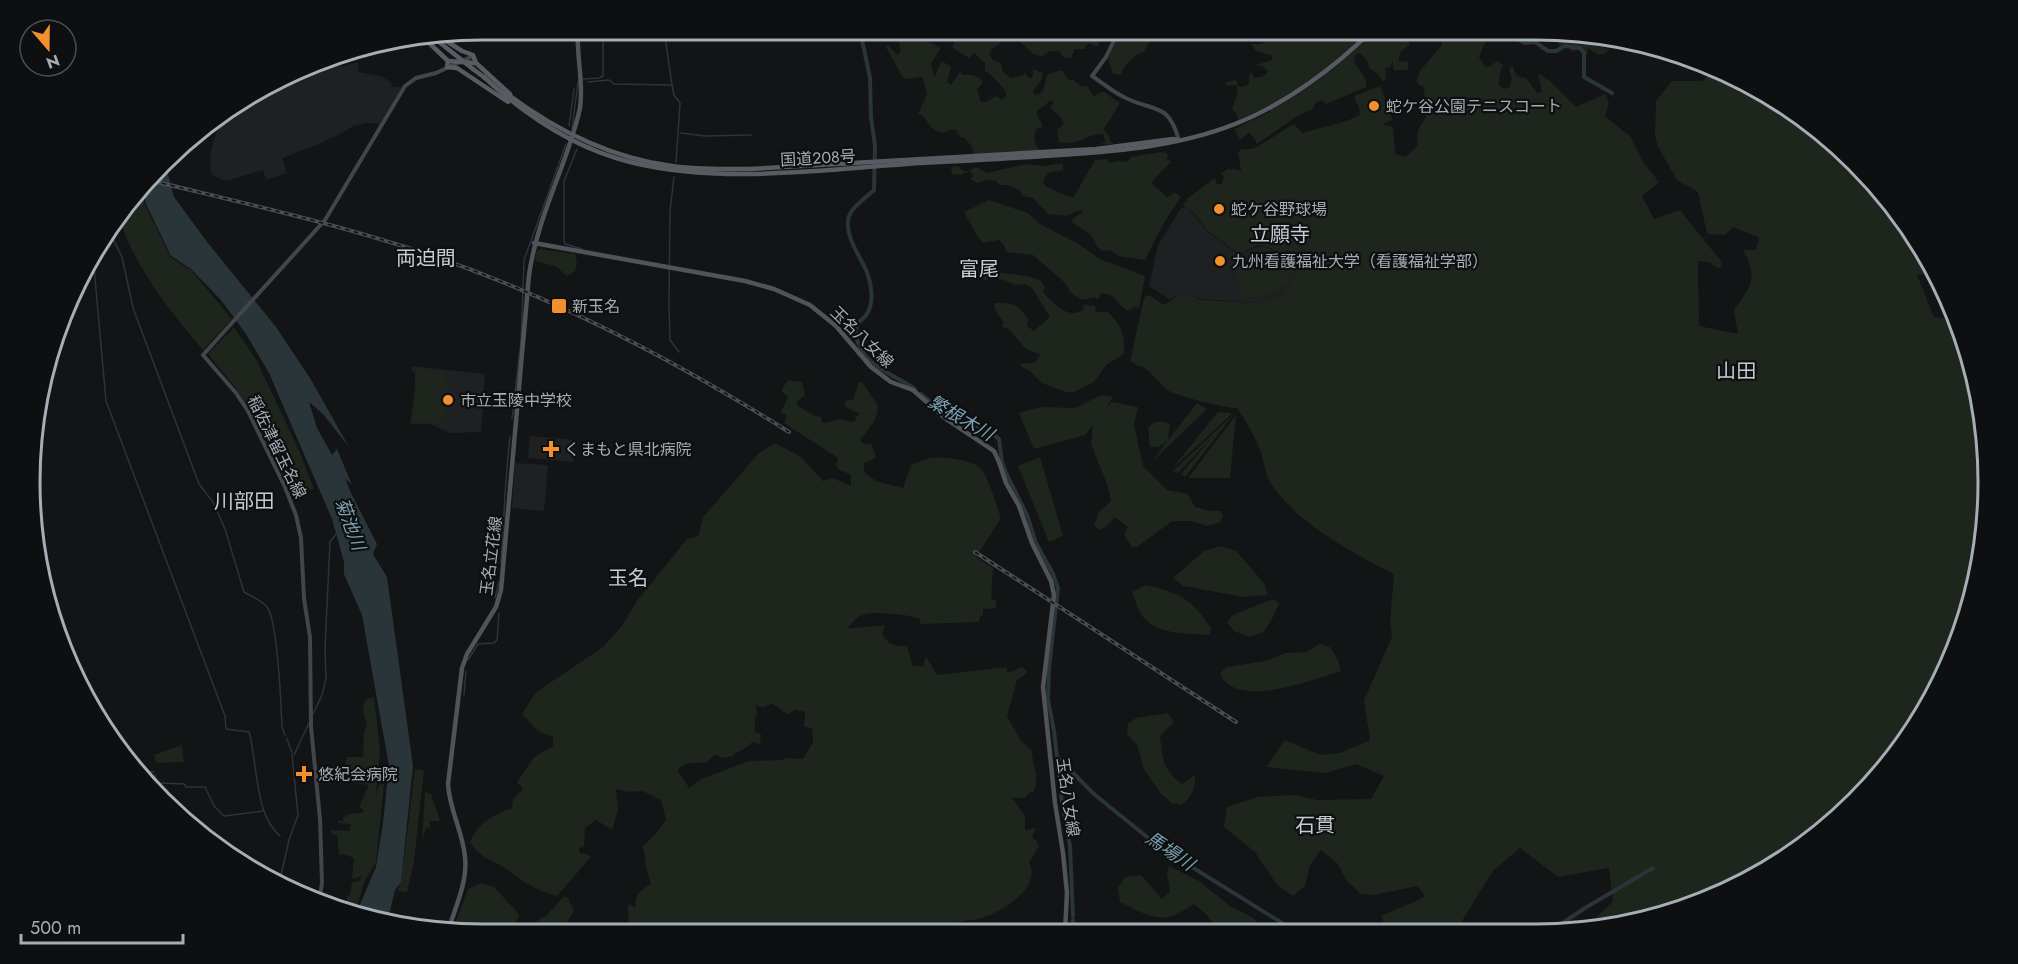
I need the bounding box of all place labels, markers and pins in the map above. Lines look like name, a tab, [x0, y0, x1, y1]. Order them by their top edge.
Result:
place label: 蛇ケ谷公園テニスコート	[1386, 95, 1562, 118]
marker: 蛇ケ谷公園テニスコート	[1367, 99, 1381, 113]
place label: 蛇ケ谷野球場	[1231, 198, 1327, 221]
marker: 蛇ケ谷野球場	[1212, 202, 1226, 216]
place label: 九州看護福祉大学（看護福祉学部）	[1232, 250, 1488, 273]
marker: 九州看護福祉大学（看護福祉学部）	[1213, 254, 1227, 268]
place label: 新玉名	[572, 295, 620, 318]
marker: 新玉名	[550, 297, 568, 315]
place label: 市立玉陵中学校	[460, 389, 572, 412]
marker: 市立玉陵中学校	[441, 393, 455, 407]
place label: くまもと県北病院	[564, 438, 692, 461]
marker: くまもと県北病院	[542, 440, 560, 458]
place label: 悠紀会病院	[318, 763, 398, 786]
marker: 悠紀会病院	[295, 765, 313, 783]

